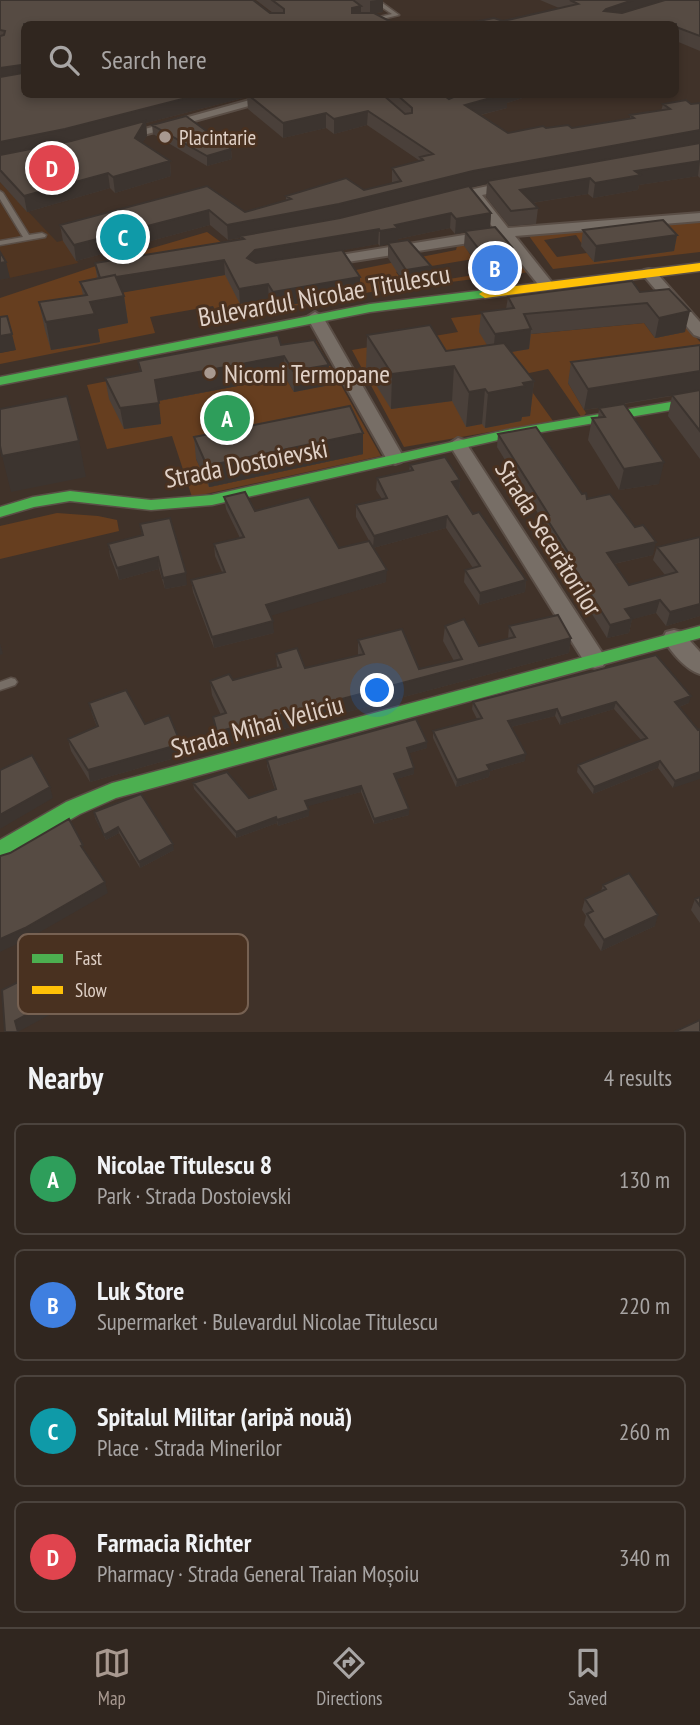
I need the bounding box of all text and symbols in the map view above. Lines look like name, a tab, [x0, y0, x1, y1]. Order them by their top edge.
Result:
search box	[21, 21, 679, 98]
icon: search	[45, 41, 83, 79]
text: Search here	[101, 43, 207, 76]
place label: Placintarie	[179, 124, 256, 151]
marker: Placintarie	[157, 129, 173, 145]
pin: D	[29, 142, 75, 194]
pin: C	[100, 211, 146, 263]
pin: B	[472, 242, 518, 294]
street label: Bulevardul Nicolae Titulescu	[196, 257, 452, 333]
place label: Nicomi Termopane	[224, 357, 390, 390]
marker: Nicomi Termopane	[202, 365, 218, 381]
pin: A	[204, 392, 250, 444]
street label: Strada Dostoievski	[162, 431, 330, 495]
street label: Strada Secerătorilor	[488, 454, 610, 622]
your location	[360, 673, 394, 707]
street label: Strada Mihai Veliciu	[167, 687, 347, 765]
legend	[18, 934, 248, 1014]
text: Fast	[75, 946, 103, 970]
text: Slow	[75, 978, 108, 1002]
text: Nearby	[28, 1058, 103, 1097]
text: 4 results	[604, 1063, 672, 1092]
text: Nicolae Titulescu 8	[97, 1148, 272, 1181]
text: A	[47, 1165, 59, 1194]
text: 130 m	[619, 1165, 670, 1194]
text: Park · Strada Dostoievski	[97, 1181, 292, 1210]
text: Luk Store	[97, 1274, 184, 1307]
text: B	[47, 1291, 59, 1320]
text: 220 m	[619, 1291, 670, 1320]
text: Supermarket · Bulevardul Nicolae Titulescu	[97, 1307, 438, 1336]
text: Spitalul Militar (aripă nouă)	[97, 1400, 352, 1433]
text: C	[48, 1417, 58, 1446]
text: 260 m	[619, 1417, 670, 1446]
text: Place · Strada Minerilor	[97, 1433, 282, 1462]
text: Farmacia Richter	[97, 1526, 251, 1559]
text: D	[47, 1543, 59, 1572]
text: 340 m	[619, 1543, 670, 1572]
text: Pharmacy · Strada General Traian Moșoiu	[97, 1559, 419, 1588]
tab: Map	[93, 1644, 131, 1710]
tab: Directions	[316, 1644, 382, 1710]
tab: Saved	[568, 1644, 607, 1710]

